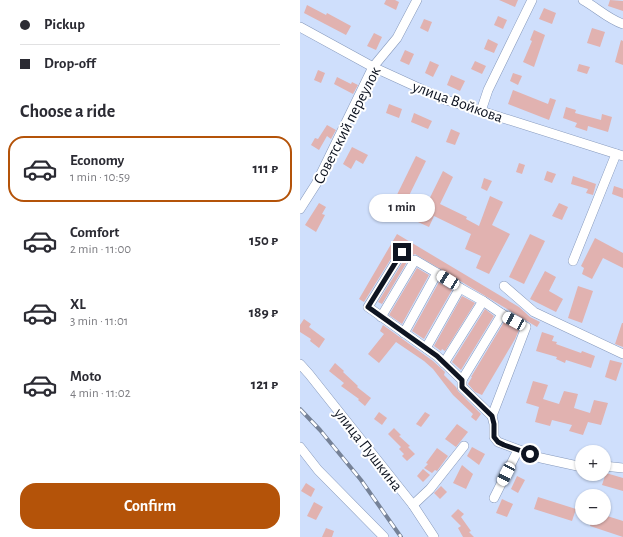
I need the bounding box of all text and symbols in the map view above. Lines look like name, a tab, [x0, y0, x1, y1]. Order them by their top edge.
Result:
text: Pickup	[44, 17, 85, 32]
text: Drop-off	[44, 56, 96, 71]
street label: Советский переулок	[310, 63, 385, 187]
street label: улица Войкова	[409, 78, 505, 127]
text: Choose a ride	[20, 103, 115, 121]
icon: car	[22, 151, 58, 187]
text: Economy	[70, 153, 124, 168]
text: 111 ₽	[253, 161, 278, 176]
text: 1 min · 10:59	[70, 171, 130, 184]
callout: 1 min	[369, 194, 435, 222]
text: 1 min	[388, 201, 416, 214]
icon: car	[22, 223, 58, 259]
text: Comfort	[70, 225, 119, 240]
text: 150 ₽	[249, 233, 278, 248]
text: 2 min · 11:00	[70, 243, 131, 256]
route end	[393, 243, 411, 261]
car	[435, 269, 461, 291]
icon: car	[22, 295, 58, 331]
text: XL	[70, 297, 86, 312]
text: 189 ₽	[249, 305, 278, 320]
car	[501, 310, 527, 332]
text: 3 min · 11:01	[70, 315, 128, 328]
icon: car	[22, 367, 58, 403]
text: Moto	[70, 369, 102, 384]
text: 121 ₽	[251, 377, 278, 392]
text: 4 min · 11:02	[70, 387, 131, 400]
street label: улица Пушкина	[330, 404, 405, 495]
route start	[521, 445, 539, 463]
map controls	[575, 445, 611, 525]
button: +	[575, 445, 611, 481]
car	[495, 461, 517, 487]
button: Confirm	[20, 483, 280, 529]
button: −	[575, 489, 611, 525]

